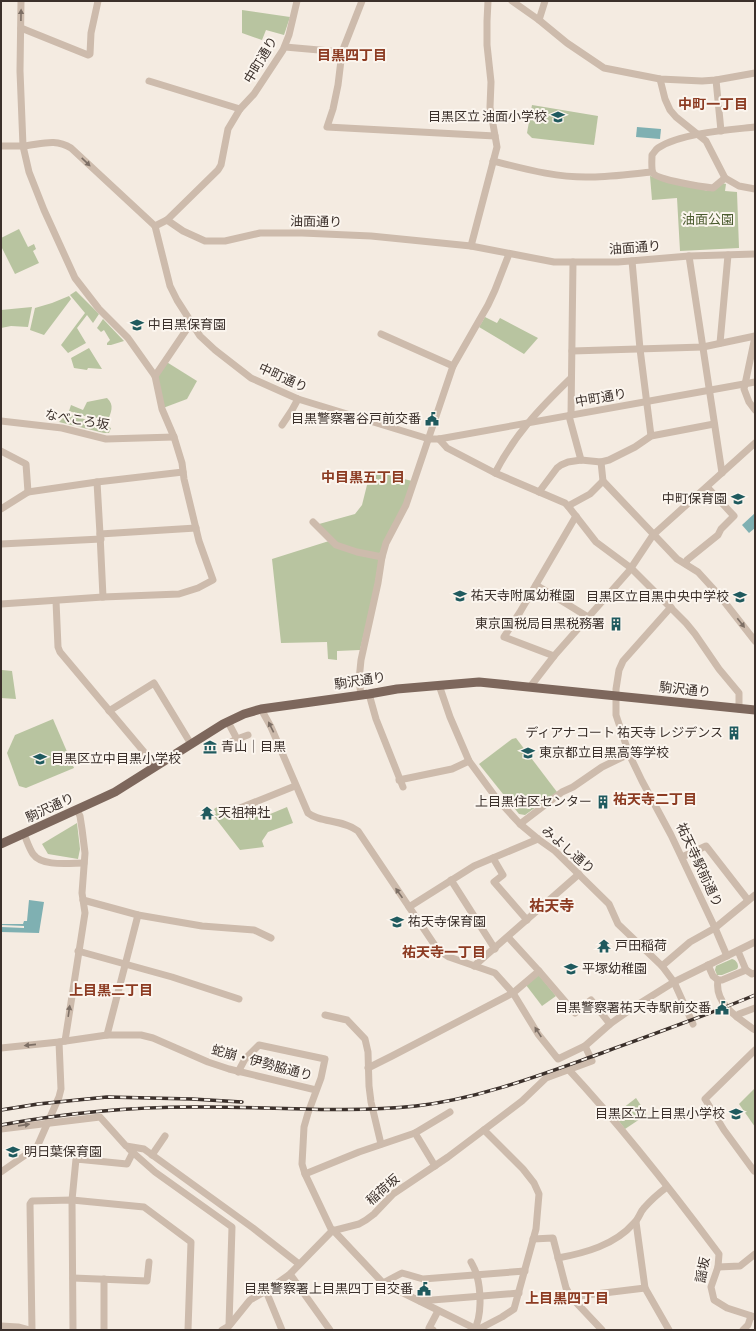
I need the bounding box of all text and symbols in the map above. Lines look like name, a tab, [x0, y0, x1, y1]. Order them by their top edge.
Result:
one-way arrow	[18, 8, 24, 21]
street label: 中町通り	[241, 34, 281, 86]
district label: 目黒四丁目	[317, 47, 387, 64]
district label: 中町一丁目	[678, 96, 748, 113]
place label: 目黒区立 油面小学校	[428, 109, 547, 125]
school or university icon: 目黒区立 油面小学校	[550, 109, 566, 125]
one-way arrow	[81, 157, 91, 167]
park label: 油面公園	[682, 212, 734, 228]
street label: 油面通り	[290, 214, 342, 230]
street label: 油面通り	[608, 238, 662, 258]
school or university icon: 中目黒保育園	[129, 317, 145, 333]
place label: 中目黒保育園	[148, 317, 226, 333]
street label: 中町通り	[256, 360, 310, 396]
street label: 中町通り	[574, 386, 628, 410]
street label: なべころ坂	[44, 406, 110, 434]
place label: 目黒警察署谷戸前交番	[291, 411, 421, 427]
public building icon: 目黒警察署谷戸前交番	[424, 411, 440, 427]
district label: 中目黒五丁目	[321, 469, 405, 486]
place label: 中町保育園	[662, 491, 727, 507]
school or university icon: 中町保育園	[730, 491, 746, 507]
school or university icon: 祐天寺附属幼稚園	[452, 588, 468, 604]
place label: 祐天寺附属幼稚園	[471, 588, 575, 604]
place label: 目黒区立目黒中央中学校	[586, 589, 729, 605]
school or university icon: 目黒区立目黒中央中学校	[732, 589, 748, 605]
place label: 東京国税局目黒税務署	[475, 616, 605, 632]
building icon: 東京国税局目黒税務署	[608, 616, 624, 632]
one-way arrow	[737, 617, 745, 628]
street label: 駒沢通り	[333, 669, 387, 693]
street label: 駒沢通り	[658, 679, 712, 701]
one-way arrow	[267, 721, 274, 732]
place label: ディアナコート 祐天寺 レジデンス	[525, 725, 723, 741]
building icon: ディアナコート 祐天寺 レジデンス	[726, 725, 742, 741]
museum icon: 青山｜目黒	[202, 739, 218, 755]
place label: 青山｜目黒	[221, 739, 286, 755]
school or university icon: 東京都立目黒高等学校	[520, 745, 536, 761]
place label: 東京都立目黒高等学校	[539, 745, 669, 761]
school or university icon: 目黒区立中目黒小学校	[32, 751, 48, 767]
place label: 目黒区立中目黒小学校	[51, 751, 181, 767]
street label: 駒沢通り	[23, 790, 77, 826]
district label: 祐天寺二丁目	[613, 791, 697, 808]
place label: 上目黒住区センター	[475, 794, 592, 810]
building icon: 上目黒住区センター	[595, 794, 611, 810]
temple icon: 天祖神社	[199, 805, 215, 821]
place label: 天祖神社	[218, 805, 270, 821]
street label: 祐天寺駅前通り	[673, 820, 725, 910]
street label: みよし通り	[538, 823, 598, 877]
one-way arrow	[395, 888, 403, 898]
district label: 祐天寺	[528, 897, 575, 916]
school or university icon: 祐天寺保育園	[389, 914, 405, 930]
place label: 祐天寺保育園	[408, 914, 486, 930]
temple icon: 戸田稲荷	[596, 938, 612, 954]
place label: 戸田稲荷	[615, 938, 667, 954]
district label: 祐天寺一丁目	[402, 944, 486, 961]
school or university icon: 平塚幼稚園	[563, 961, 579, 977]
place label: 平塚幼稚園	[582, 961, 647, 977]
district label: 上目黒二丁目	[69, 982, 153, 999]
place label: 目黒警察署祐天寺駅前交番	[555, 1000, 711, 1016]
public building icon: 目黒警察署祐天寺駅前交番	[714, 1000, 730, 1016]
one-way arrow	[66, 1005, 72, 1017]
one-way arrow	[534, 1027, 541, 1038]
one-way arrow	[24, 1042, 36, 1049]
street label: 蛇崩・伊勢脇通り	[210, 1042, 314, 1084]
place label: 目黒区立上目黒小学校	[595, 1106, 725, 1122]
school or university icon: 目黒区立上目黒小学校	[728, 1106, 744, 1122]
one-way arrow	[18, 1122, 31, 1128]
school or university icon: 明日葉保育園	[5, 1144, 21, 1160]
place label: 明日葉保育園	[24, 1144, 102, 1160]
street label: 稲荷坂	[363, 1171, 403, 1209]
street label: 謡坂	[693, 1256, 713, 1284]
place label: 目黒警察署上目黒四丁目交番	[244, 1281, 413, 1297]
public building icon: 目黒警察署上目黒四丁目交番	[416, 1281, 432, 1297]
district label: 上目黒四丁目	[525, 1290, 609, 1307]

